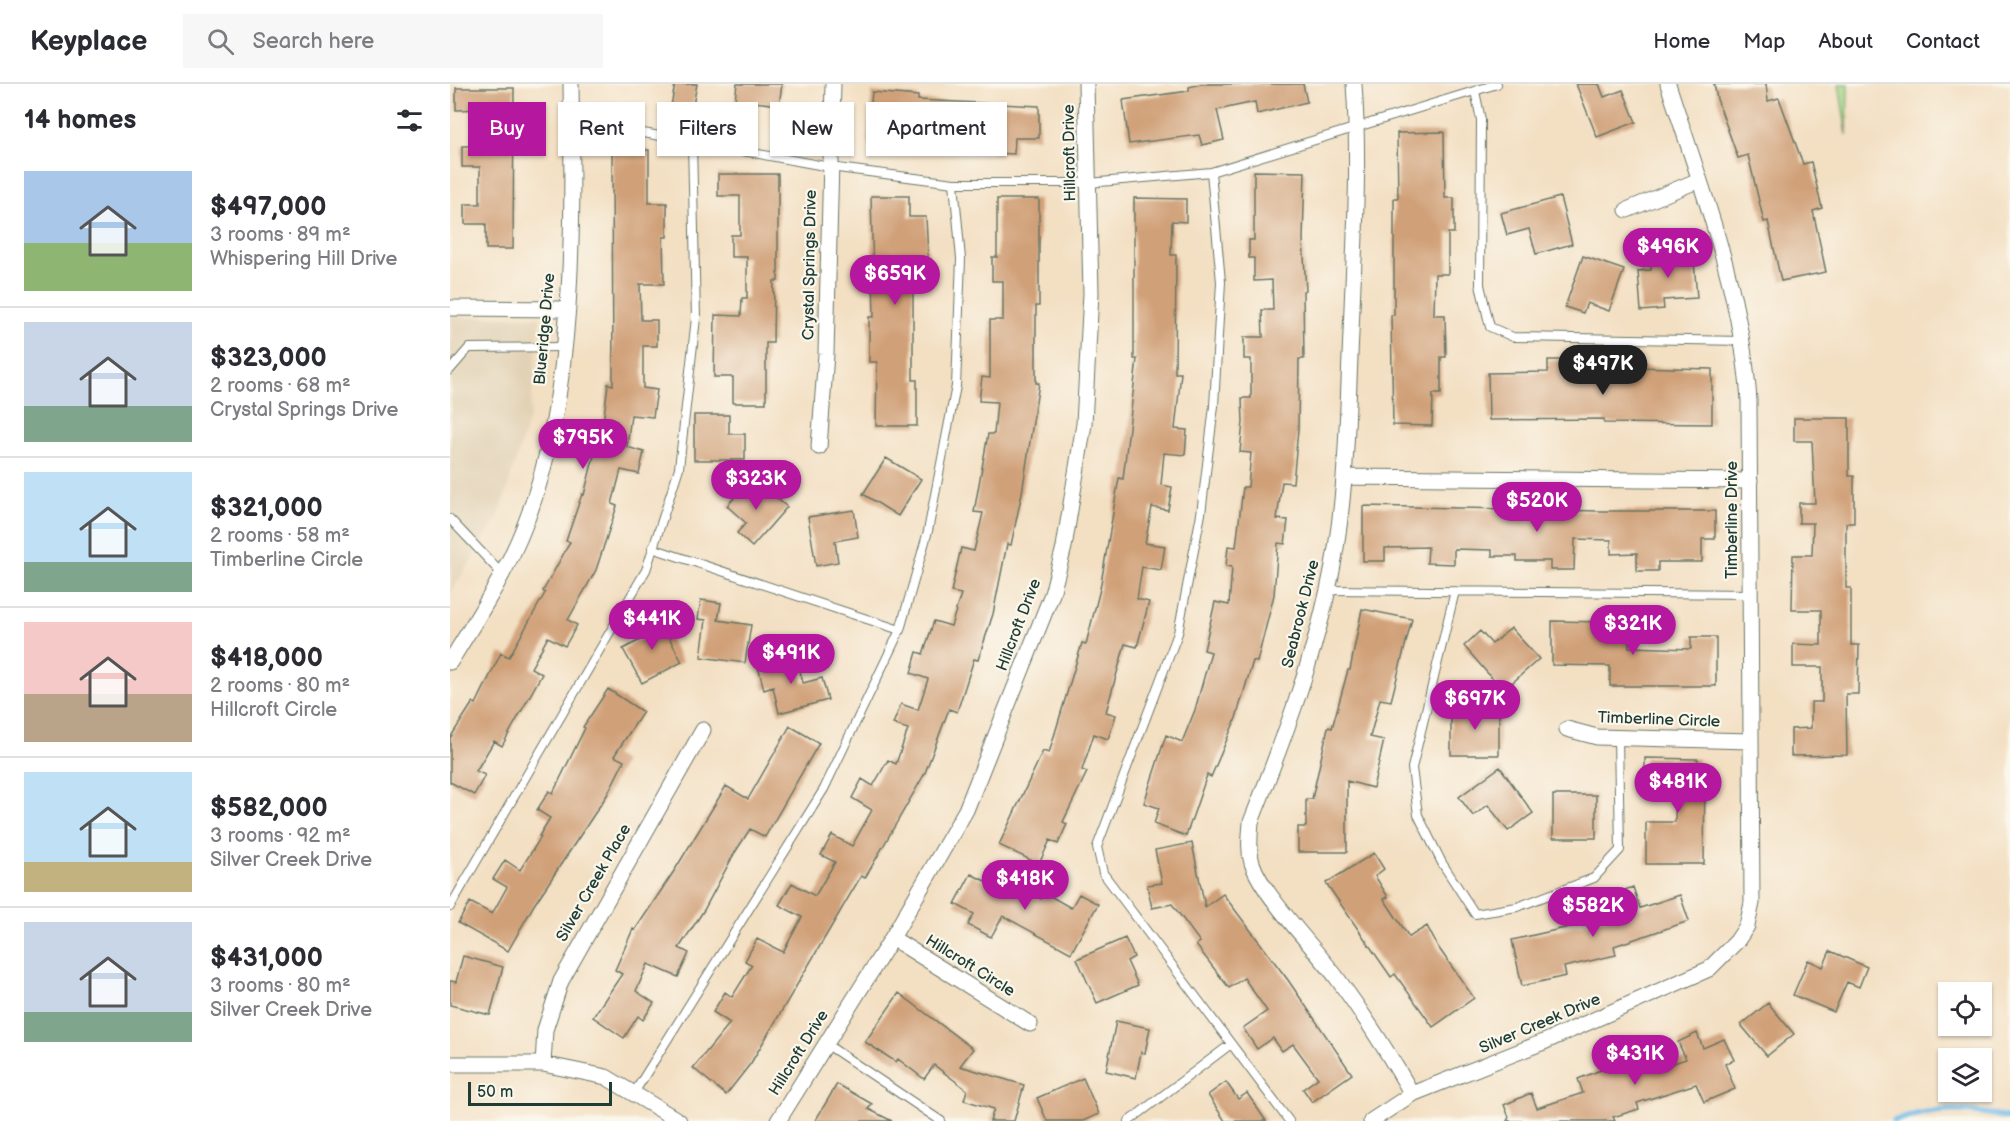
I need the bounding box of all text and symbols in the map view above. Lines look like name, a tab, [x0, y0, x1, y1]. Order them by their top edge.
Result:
search box	[183, 14, 603, 68]
text: Keyplace	[30, 25, 147, 58]
icon: search	[204, 25, 237, 58]
text: Search here	[252, 28, 374, 55]
text: Home	[1653, 29, 1710, 54]
text: Map	[1743, 29, 1785, 54]
text: About	[1818, 29, 1873, 54]
text: Contact	[1906, 29, 1980, 54]
chip: Buy	[468, 102, 546, 156]
chip: Rent	[558, 102, 645, 156]
chip: Filters	[657, 102, 758, 156]
chip: New	[770, 102, 854, 156]
chip: Apartment	[866, 102, 1007, 156]
icon: filters	[393, 104, 426, 137]
street label: Hillcroft Drive	[1060, 104, 1080, 202]
text: 14 homes	[24, 105, 136, 136]
street label: Crystal Springs Drive	[799, 189, 821, 340]
text: $497,000	[210, 192, 326, 223]
icon: home	[72, 195, 144, 267]
text: 3 rooms · 89 m²	[210, 223, 351, 247]
pin: $496K	[1626, 228, 1710, 279]
text: $496K	[1637, 235, 1699, 259]
text: Whispering Hill Drive	[210, 247, 397, 271]
pin: $659K	[853, 255, 937, 306]
text: $659K	[864, 262, 926, 286]
street label: Blueridge Drive	[531, 272, 559, 386]
text: $323,000	[210, 343, 327, 374]
pin: $497K	[1561, 345, 1645, 396]
icon: home	[72, 346, 144, 418]
text: $497K	[1572, 352, 1634, 376]
text: 2 rooms · 68 m²	[210, 374, 351, 398]
text: Crystal Springs Drive	[210, 398, 398, 422]
pin: $795K	[541, 419, 625, 470]
text: $795K	[552, 426, 614, 450]
pin: $323K	[714, 460, 798, 511]
street label: Timberline Drive	[1723, 460, 1742, 579]
text: $323K	[725, 467, 787, 491]
pin: $520K	[1495, 482, 1579, 533]
text: $520K	[1506, 489, 1568, 513]
text: $321,000	[210, 493, 323, 524]
icon: home	[72, 496, 144, 568]
text: 2 rooms · 58 m²	[210, 524, 350, 548]
text: Timberline Circle	[210, 548, 363, 572]
street label: Seabrook Drive	[1278, 558, 1324, 670]
street label: Hillcroft Drive	[993, 576, 1045, 674]
pin: $441K	[610, 600, 694, 651]
pin: $321K	[1591, 605, 1675, 656]
text: $441K	[623, 607, 681, 631]
text: $321K	[1604, 612, 1662, 636]
pin: $491K	[749, 634, 833, 685]
text: $491K	[762, 641, 820, 665]
text: $418,000	[210, 643, 323, 674]
icon: home	[72, 646, 144, 718]
text: 2 rooms · 80 m²	[210, 674, 350, 698]
pin: $697K	[1433, 680, 1517, 731]
text: $697K	[1444, 687, 1506, 711]
text: Hillcroft Circle	[210, 698, 337, 722]
street label: Timberline Circle	[1597, 708, 1721, 732]
pin: $481K	[1636, 763, 1720, 814]
text: $481K	[1649, 770, 1708, 794]
text: $582,000	[210, 793, 328, 824]
icon: home	[72, 796, 144, 868]
street label: Silver Creek Place	[553, 820, 636, 945]
text: 3 rooms · 92 m²	[210, 824, 351, 848]
text: Silver Creek Drive	[210, 848, 372, 872]
pin: $418K	[983, 860, 1067, 911]
text: $418K	[996, 867, 1054, 891]
pin: $582K	[1551, 887, 1635, 938]
text: $582K	[1562, 894, 1624, 918]
street label: Hillcroft Circle	[922, 931, 1019, 1001]
text: $431,000	[210, 943, 323, 974]
icon: home	[72, 946, 144, 1018]
text: 3 rooms · 80 m²	[210, 974, 351, 998]
map controls	[1938, 982, 1992, 1102]
button: locate	[1938, 982, 1992, 1036]
street label: Silver Creek Drive	[1477, 990, 1604, 1058]
text: Silver Creek Drive	[210, 998, 372, 1022]
street label: Hillcroft Drive	[765, 1006, 833, 1099]
pin: $431K	[1593, 1035, 1677, 1086]
text: $431K	[1606, 1042, 1664, 1066]
button: layers	[1938, 1048, 1992, 1102]
scale bar	[468, 1079, 612, 1106]
text: 50 m	[477, 1083, 513, 1102]

